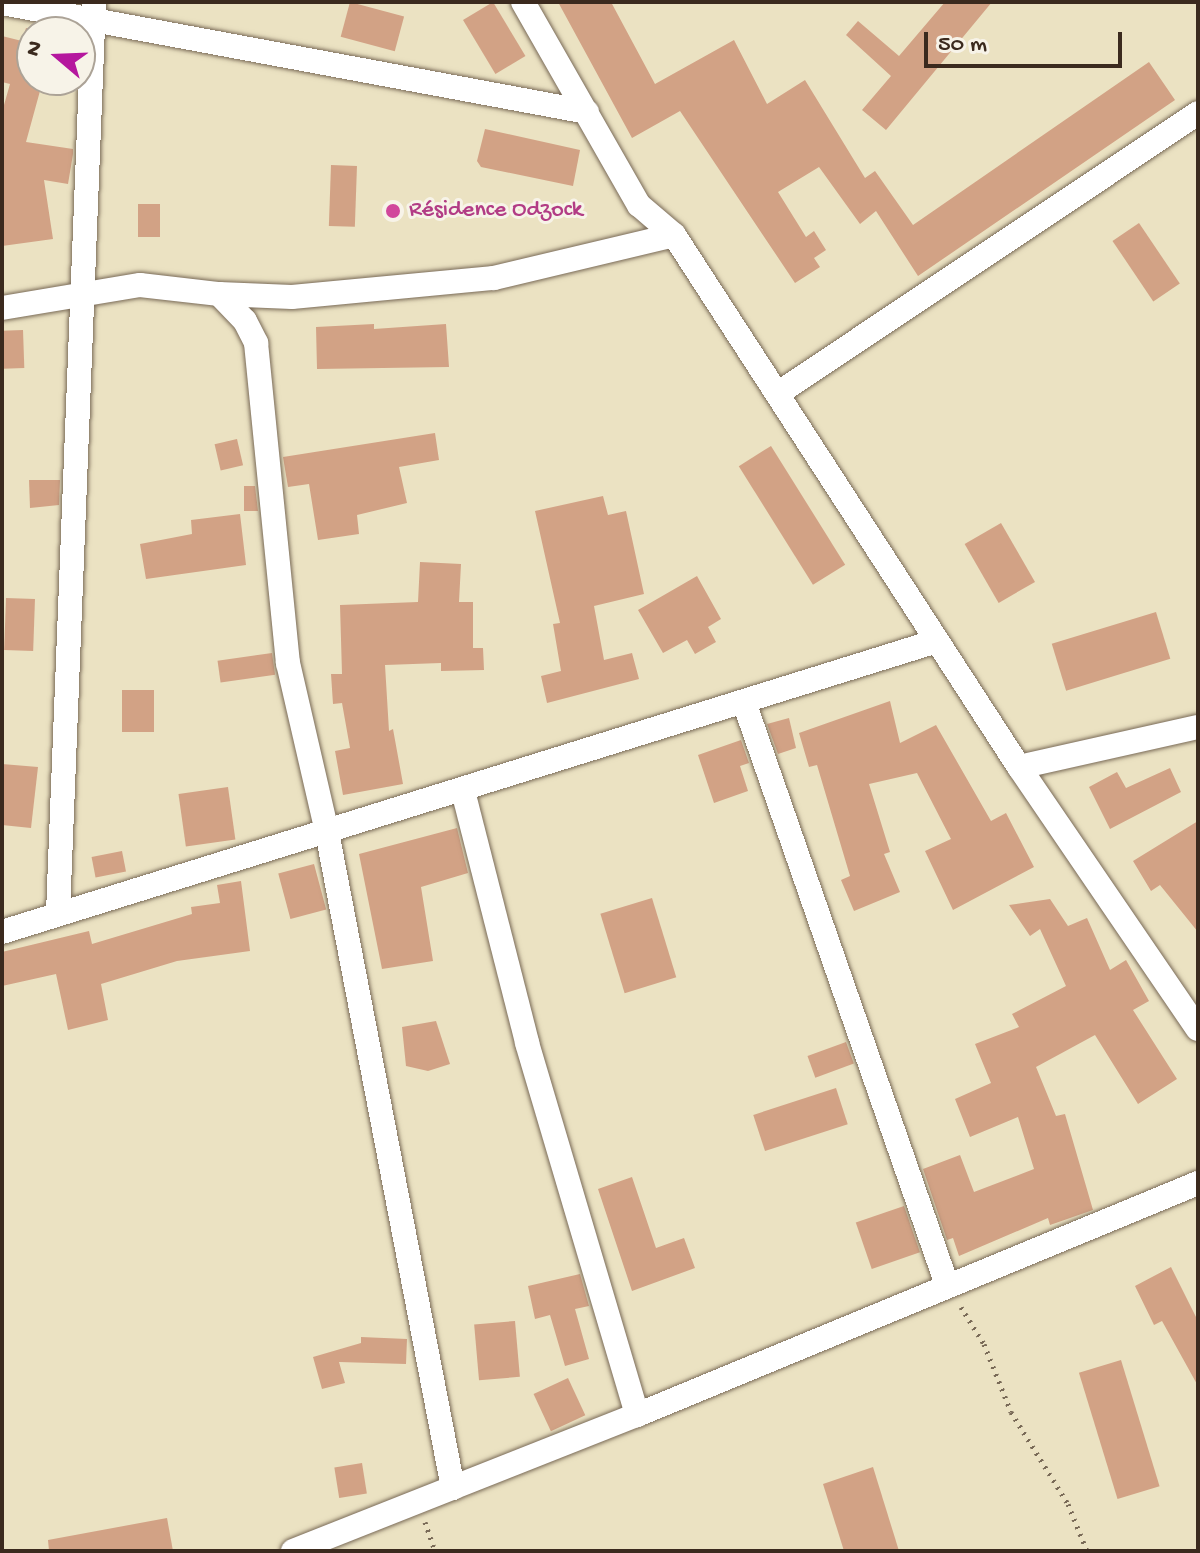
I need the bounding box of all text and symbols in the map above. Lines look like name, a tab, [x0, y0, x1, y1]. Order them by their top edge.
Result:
north arrow	[16, 16, 96, 96]
scale bar	[928, 16, 1126, 66]
text: 50 m	[938, 31, 987, 60]
text: N	[21, 38, 50, 60]
place label: Résidence Odzock	[409, 197, 582, 225]
marker: Résidence Odzock	[384, 202, 402, 220]

